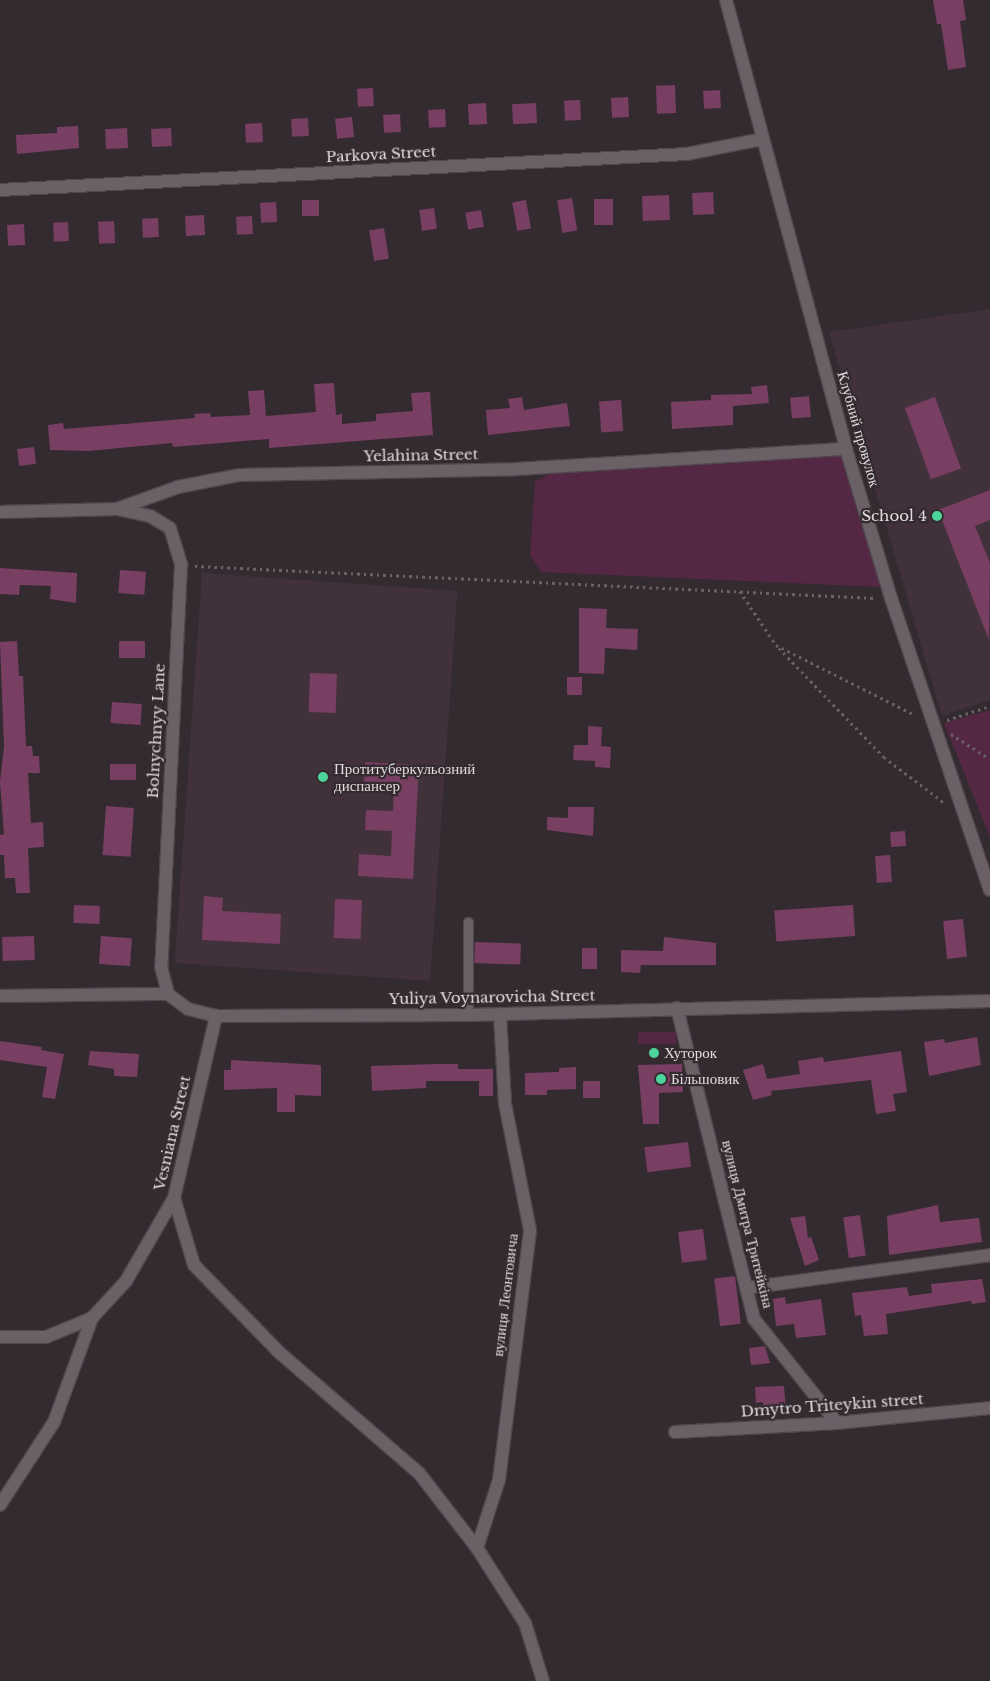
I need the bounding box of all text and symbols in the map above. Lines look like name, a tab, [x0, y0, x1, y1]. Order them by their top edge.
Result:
street label: Parkova Street	[325, 142, 437, 166]
street label: Клубний провулок	[834, 369, 884, 489]
street label: Yelahina Street	[363, 445, 479, 465]
place label: School 4	[861, 507, 927, 525]
marker: School 4	[931, 510, 943, 522]
street label: Bolnychnyy Lane	[143, 663, 169, 799]
place label: Протитуберкульозний диспансер	[334, 759, 475, 794]
marker: Протитуберкульозний диспансер	[316, 770, 330, 784]
street label: Yuliya Voynarovicha Street	[388, 986, 596, 1008]
place label: Хуторок	[664, 1044, 717, 1062]
marker: Хуторок	[648, 1047, 660, 1059]
place label: Більшовик	[671, 1070, 740, 1088]
marker: Більшовик	[655, 1073, 667, 1085]
street label: Vesniana Street	[150, 1074, 194, 1192]
street label: вулиця Дмитра Тритейкіна	[718, 1138, 778, 1310]
street label: вулиця Леонтовича	[489, 1233, 521, 1357]
street label: Dmytro Triteykin street	[740, 1390, 924, 1420]

